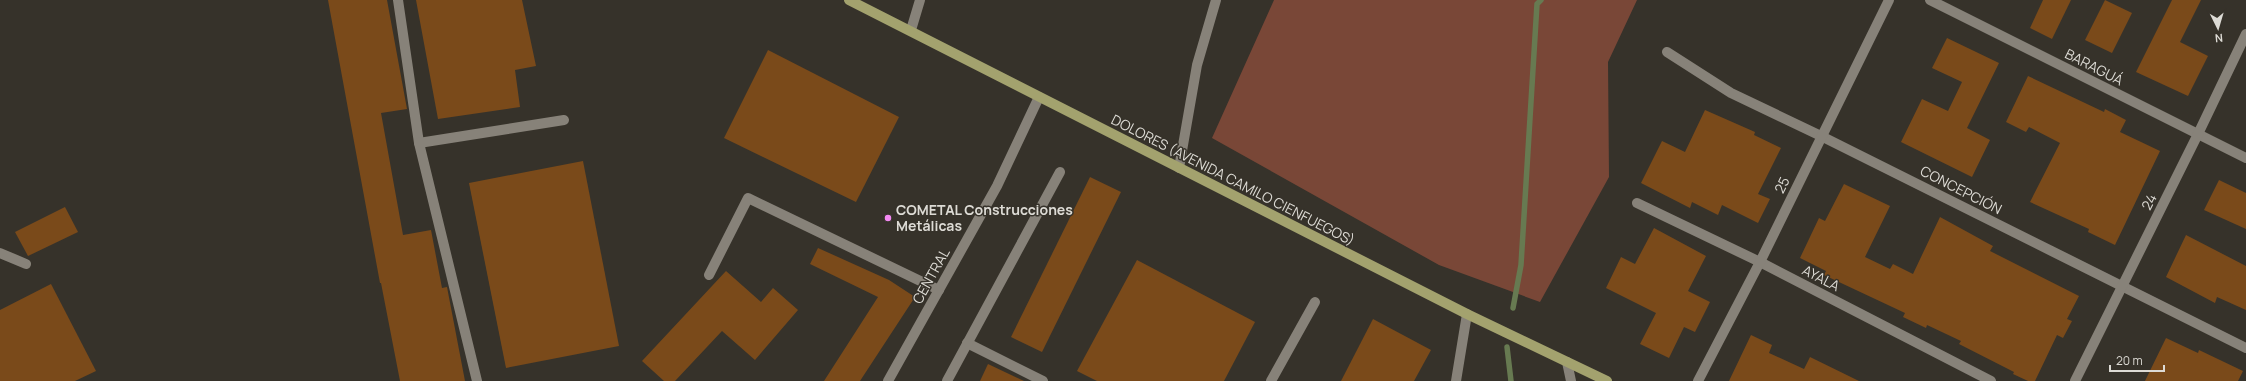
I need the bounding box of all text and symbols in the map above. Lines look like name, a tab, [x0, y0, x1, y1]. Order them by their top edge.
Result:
north arrow	[2198, 8, 2238, 48]
text: N	[2214, 31, 2224, 46]
street label: BARAGUÁ	[2062, 44, 2127, 89]
street label: DOLORES (AVENIDA CAMILO CIENFUEGOS)	[1108, 110, 1358, 249]
street label: CONCEPCIÓN	[1917, 161, 2005, 218]
street label: 25	[1769, 173, 1794, 196]
street label: 24	[2137, 190, 2161, 213]
place label: COMETAL Construcciones Metálicas	[896, 200, 1073, 235]
marker: COMETAL Construcciones Metálicas	[883, 213, 893, 223]
street label: CENTRAL	[908, 245, 954, 307]
street label: AYALA	[1799, 260, 1843, 295]
scale bar	[2110, 347, 2164, 373]
text: 20 m	[2116, 352, 2143, 369]

